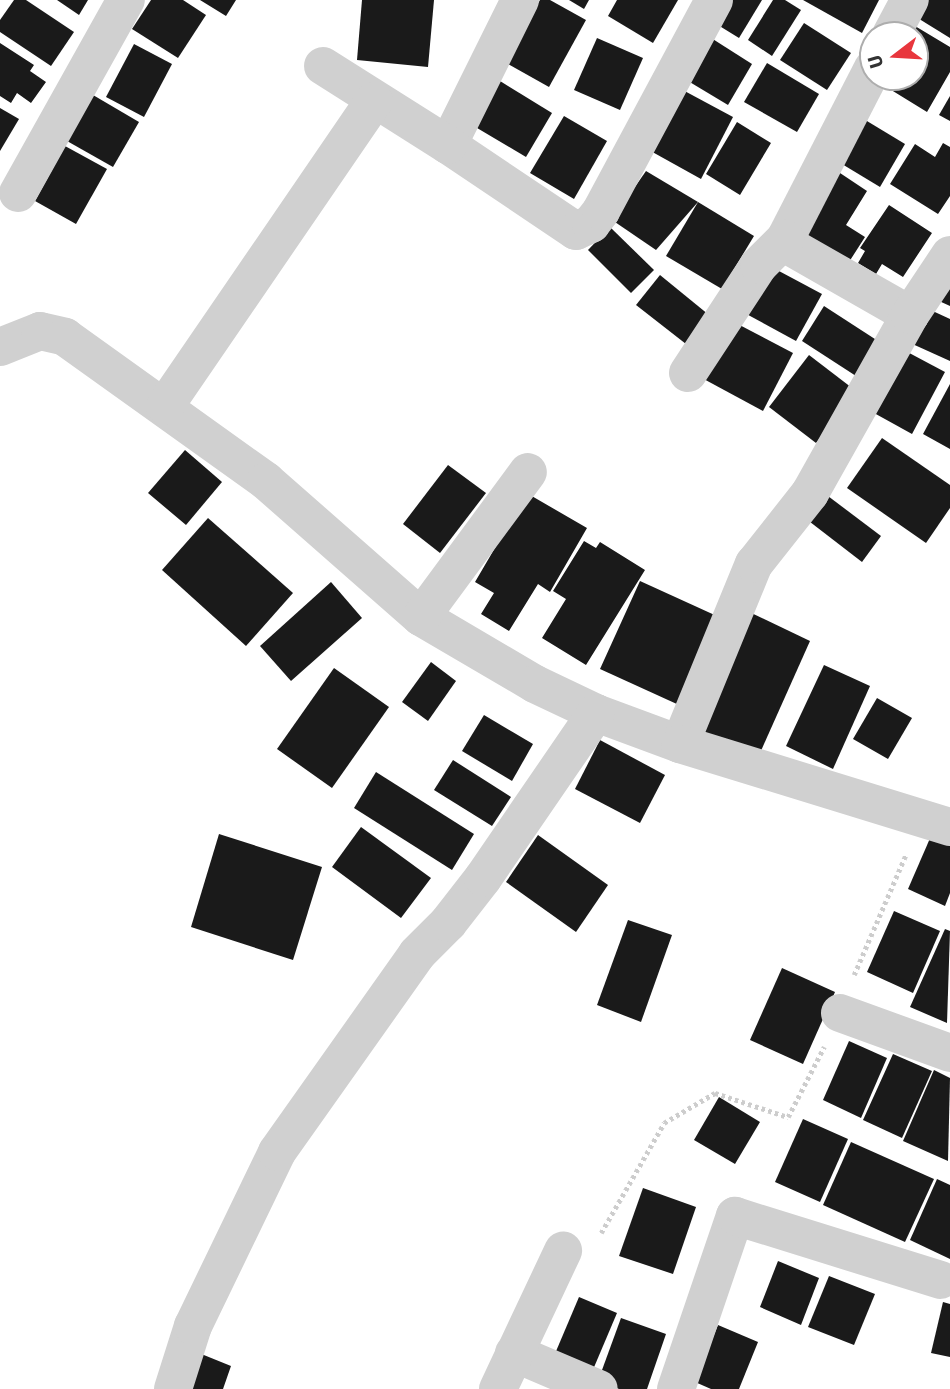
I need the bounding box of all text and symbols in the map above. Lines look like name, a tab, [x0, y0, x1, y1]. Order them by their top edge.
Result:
north arrow	[859, 21, 929, 91]
text: U	[863, 52, 888, 71]

